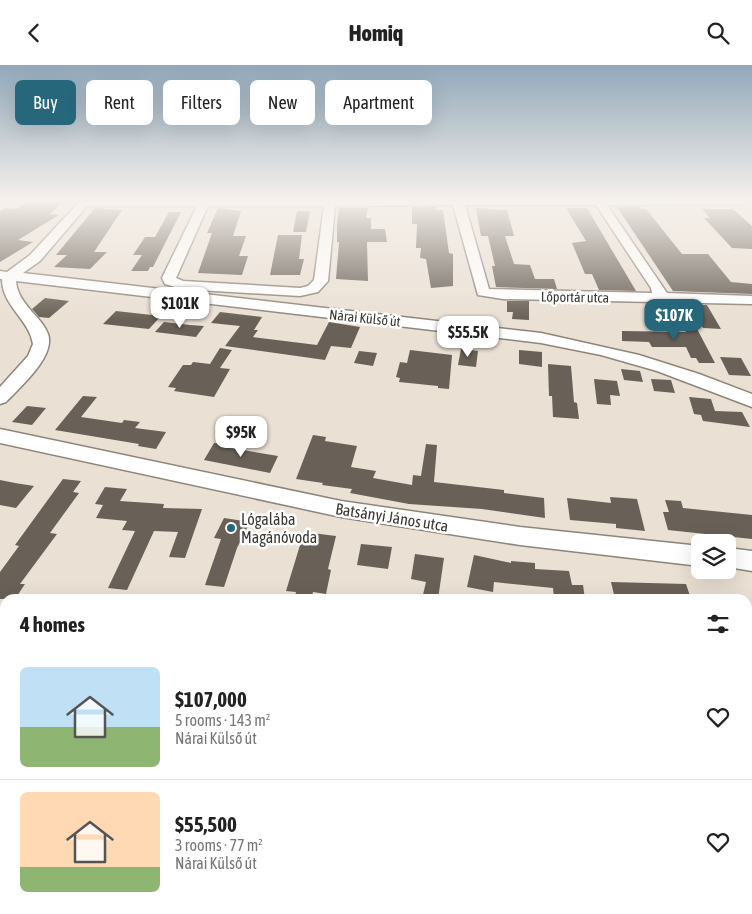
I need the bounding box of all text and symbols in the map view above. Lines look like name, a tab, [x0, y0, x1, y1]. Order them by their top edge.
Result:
icon: back	[20, 19, 48, 47]
icon: search	[704, 19, 732, 47]
text: Homiq	[349, 20, 403, 46]
chip: Buy	[15, 80, 76, 125]
chip: Rent	[86, 80, 153, 125]
chip: Filters	[163, 80, 240, 125]
chip: New	[250, 80, 315, 125]
chip: Apartment	[325, 80, 432, 125]
pin: $101K	[145, 287, 215, 329]
street label: Lőportár utca	[541, 288, 609, 306]
text: $101K	[161, 294, 199, 312]
pin: $107K	[639, 299, 709, 341]
street label: Nárai Külső út	[329, 306, 401, 330]
text: $107K	[655, 306, 693, 324]
pin: $55.5K	[427, 315, 509, 358]
text: $55.5K	[448, 323, 488, 341]
pin: $95K	[211, 415, 271, 458]
text: $95K	[226, 423, 256, 441]
street label: Batsányi János utca	[334, 499, 450, 536]
place label: Lógalába Magánóvoda	[241, 510, 317, 547]
marker: Lógalába Magánóvoda	[225, 522, 237, 534]
map controls	[691, 534, 736, 579]
button: layers	[691, 534, 736, 579]
icon: filters	[704, 610, 732, 638]
text: 4 homes	[20, 612, 85, 636]
icon: home	[60, 687, 120, 747]
text: $107,000	[175, 687, 247, 711]
icon: heart	[704, 703, 732, 731]
text: 5 rooms · 143 m²	[175, 711, 270, 729]
text: Nárai Külső út	[175, 729, 257, 747]
icon: home	[60, 812, 120, 872]
text: $55,500	[175, 812, 237, 836]
icon: heart	[704, 828, 732, 856]
text: 3 rooms · 77 m²	[175, 836, 263, 854]
text: Nárai Külső út	[175, 854, 257, 872]

